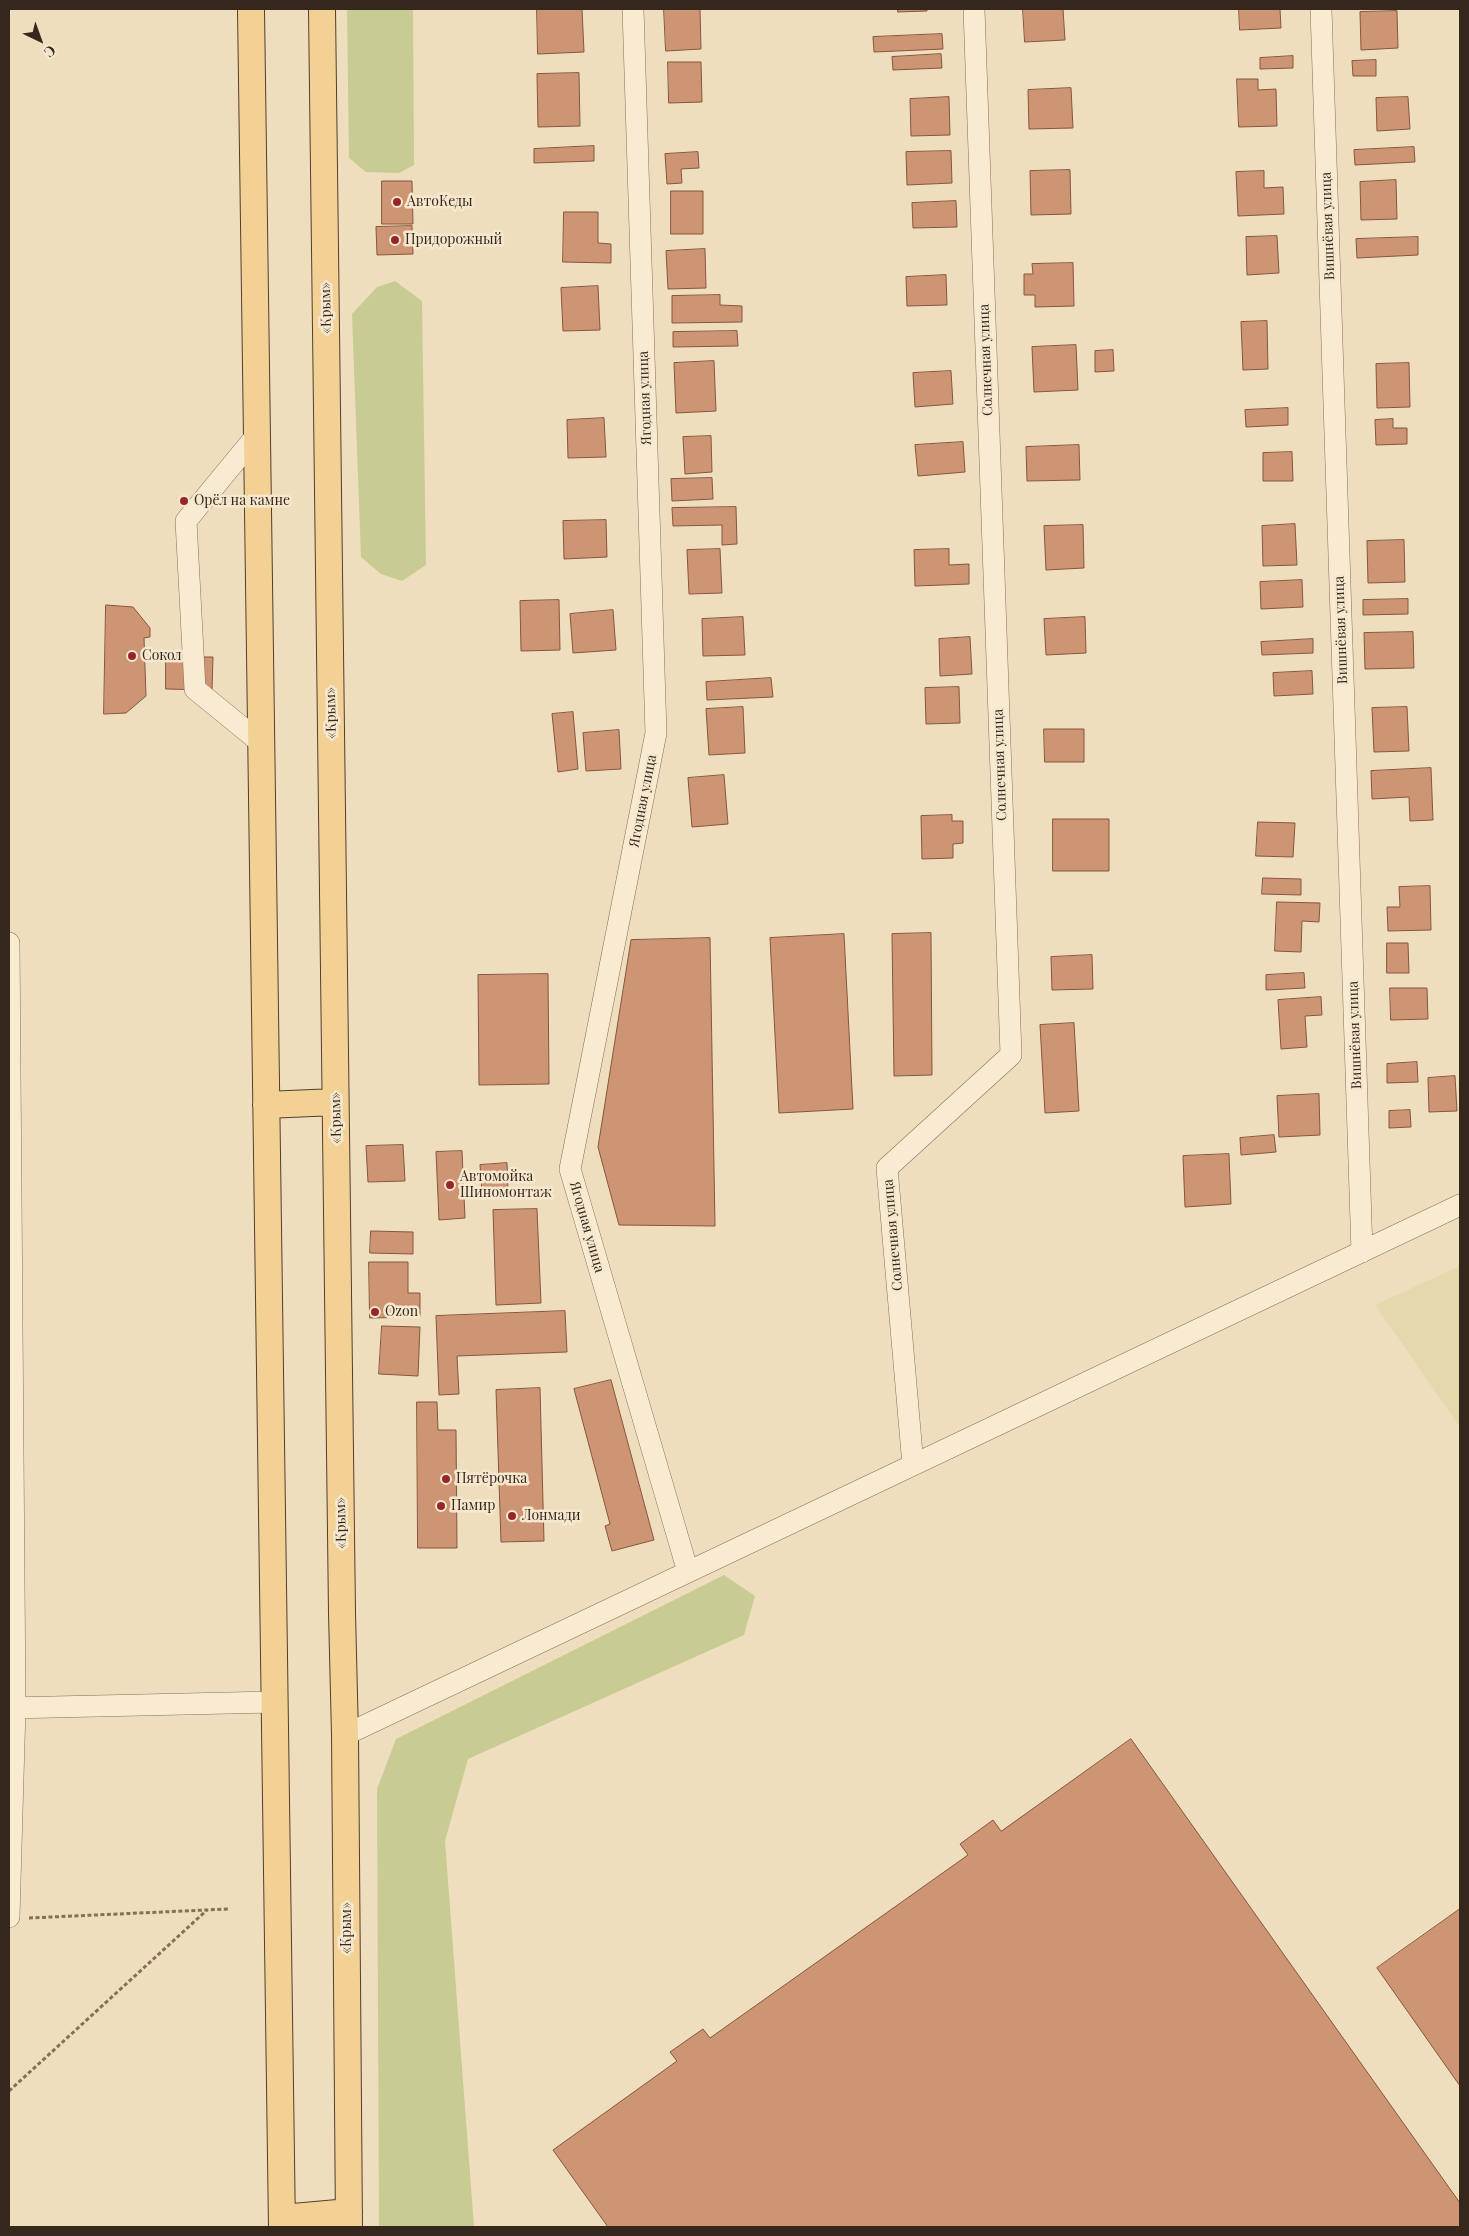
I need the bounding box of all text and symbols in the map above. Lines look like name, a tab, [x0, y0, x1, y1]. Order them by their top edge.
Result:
north arrow	[15, 15, 65, 65]
text: С	[40, 41, 60, 62]
street label: Вишнёвая улица	[1318, 172, 1338, 280]
place label: АвтоКеды	[407, 194, 473, 210]
marker: АвтоКеды	[391, 196, 403, 208]
place label: Придорожный	[405, 232, 502, 248]
marker: Придорожный	[389, 234, 401, 246]
street label: «Крым»	[317, 282, 335, 334]
street label: Солнечная улица	[976, 304, 996, 416]
street label: Ягодная улица	[635, 351, 655, 445]
place label: Орёл на камне	[194, 493, 290, 509]
marker: Орёл на камне	[178, 495, 190, 507]
street label: Вишнёвая улица	[1331, 576, 1351, 684]
place label: Сокол	[142, 648, 182, 664]
marker: Сокол	[126, 650, 138, 662]
street label: «Крым»	[322, 687, 340, 739]
street label: Солнечная улица	[990, 709, 1010, 821]
street label: Ягодная улица	[626, 753, 660, 849]
street label: Вишнёвая улица	[1345, 981, 1365, 1089]
street label: «Крым»	[327, 1092, 345, 1144]
place label: Автомойка Шиномонтаж	[460, 1169, 552, 1202]
street label: Солнечная улица	[880, 1178, 906, 1292]
marker: Автомойка Шиномонтаж	[444, 1179, 456, 1191]
street label: Ягодная улица	[566, 1179, 608, 1275]
place label: Ozon	[385, 1304, 418, 1320]
marker: Ozon	[369, 1306, 381, 1318]
place label: Пятёрочка	[456, 1471, 527, 1487]
marker: Пятёрочка	[440, 1473, 452, 1485]
street label: «Крым»	[332, 1497, 350, 1549]
place label: Памир	[451, 1498, 495, 1514]
marker: Памир	[435, 1500, 447, 1512]
place label: Лонмади	[522, 1508, 581, 1524]
marker: Лонмади	[506, 1510, 518, 1522]
street label: «Крым»	[339, 1902, 355, 1954]

